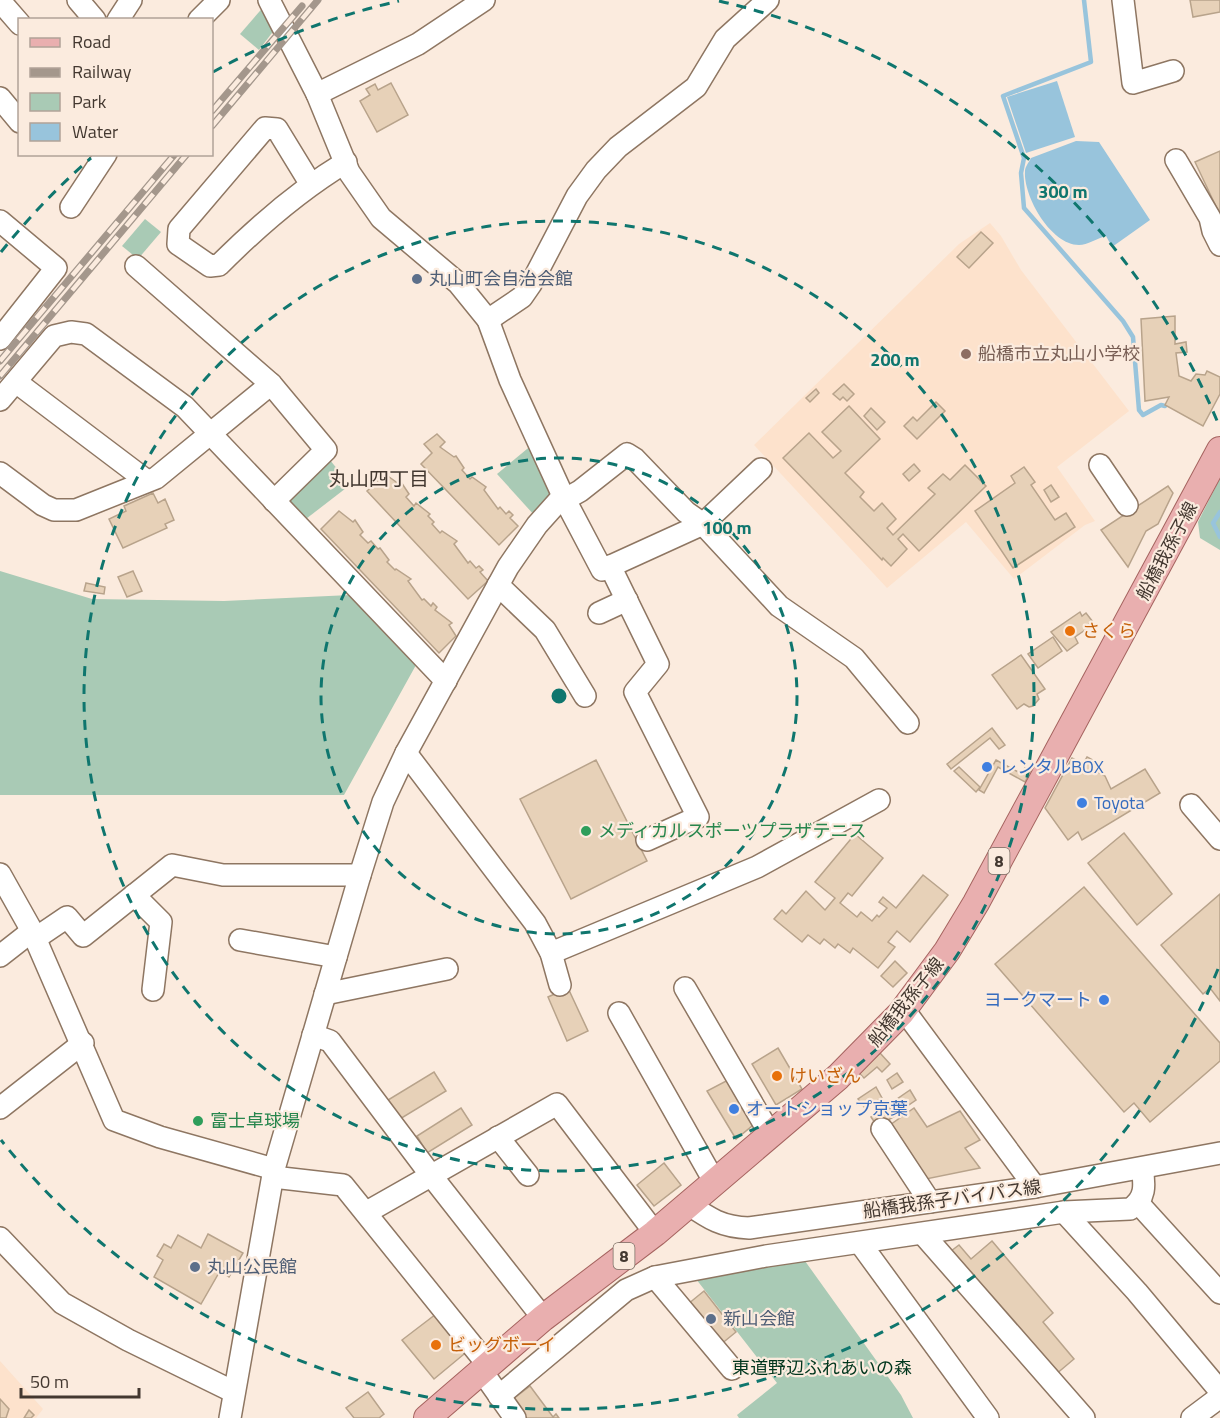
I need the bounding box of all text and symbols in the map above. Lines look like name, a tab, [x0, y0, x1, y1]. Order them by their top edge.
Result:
legend	[18, 18, 213, 156]
text: Road	[72, 28, 111, 55]
text: Railway	[72, 58, 132, 85]
text: Park	[72, 88, 107, 115]
text: Water	[72, 118, 118, 145]
text: 300 m	[1038, 178, 1088, 205]
place label: 丸山町会自治会館	[429, 265, 573, 292]
marker: 丸山町会自治会館	[410, 272, 424, 286]
place label: 船橋市立丸山小学校	[978, 340, 1140, 367]
text: 200 m	[870, 346, 920, 373]
marker: 船橋市立丸山小学校	[959, 347, 973, 361]
district label: 丸山四丁目	[329, 463, 429, 494]
street label: 船橋我孫子線	[1129, 497, 1204, 605]
text: 100 m	[702, 514, 752, 541]
place label: さくら	[1082, 617, 1136, 644]
marker: さくら	[1063, 624, 1077, 638]
centre of rings	[549, 686, 569, 706]
place label: レンタルBOX	[999, 753, 1104, 780]
marker: レンタルBOX	[980, 760, 994, 774]
place label: Toyota	[1094, 789, 1144, 816]
marker: Toyota	[1075, 796, 1089, 810]
place label: メディカルスポーツプラザテニス	[598, 817, 866, 844]
marker: メディカルスポーツプラザテニス	[579, 824, 593, 838]
road number: 8	[988, 848, 1010, 874]
street label: 船橋我孫子線	[861, 951, 950, 1052]
place label: ヨークマート	[984, 986, 1092, 1013]
marker: ヨークマート	[1097, 993, 1111, 1007]
place label: けいざん	[789, 1062, 861, 1089]
marker: けいざん	[770, 1069, 784, 1083]
place label: オートショップ京葉	[746, 1095, 908, 1122]
marker: オートショップ京葉	[727, 1102, 741, 1116]
place label: 富士卓球場	[210, 1107, 300, 1134]
marker: 富士卓球場	[191, 1114, 205, 1128]
street label: 船橋我孫子バイパス線	[861, 1173, 1043, 1224]
road number: 8	[614, 1243, 634, 1269]
place label: 丸山公民館	[207, 1253, 297, 1280]
marker: 丸山公民館	[188, 1260, 202, 1274]
place label: 新山会館	[723, 1305, 795, 1332]
marker: 新山会館	[704, 1312, 718, 1326]
place label: ビッグボーイ	[448, 1331, 556, 1358]
marker: ビッグボーイ	[429, 1338, 443, 1352]
park label: 東道野辺ふれあいの森	[732, 1354, 912, 1381]
scale bar	[21, 1361, 140, 1399]
text: 50 m	[30, 1368, 69, 1395]

